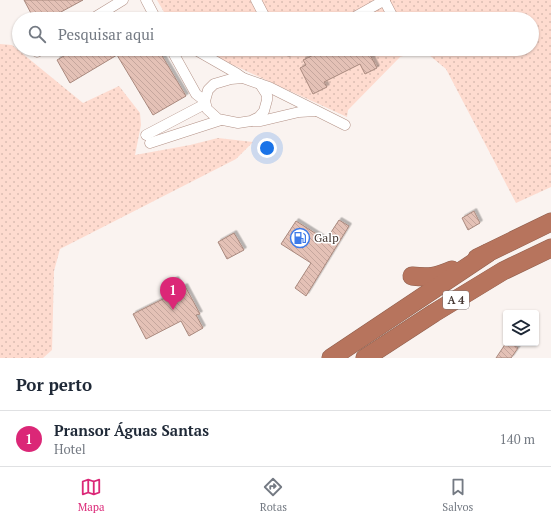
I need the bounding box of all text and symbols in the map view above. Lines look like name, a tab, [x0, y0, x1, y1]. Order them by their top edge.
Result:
search box	[12, 12, 539, 56]
icon: search	[26, 23, 48, 45]
text: Pesquisar aqui	[58, 24, 154, 44]
your location	[257, 138, 277, 158]
fuel station icon: Galp	[289, 227, 311, 249]
place label: Galp	[314, 230, 339, 245]
pin: 1	[160, 277, 186, 310]
road number: A 4	[443, 291, 469, 309]
map controls	[503, 310, 539, 346]
button: layers	[503, 310, 539, 346]
text: Por perto	[16, 373, 92, 396]
text: Pransor Águas Santas	[54, 420, 209, 440]
text: 1	[25, 430, 33, 448]
text: 140 m	[500, 430, 535, 448]
text: Hotel	[54, 440, 86, 458]
tab: Mapa	[78, 476, 105, 514]
tab: Rotas	[260, 476, 287, 514]
tab: Salvos	[442, 476, 473, 514]

